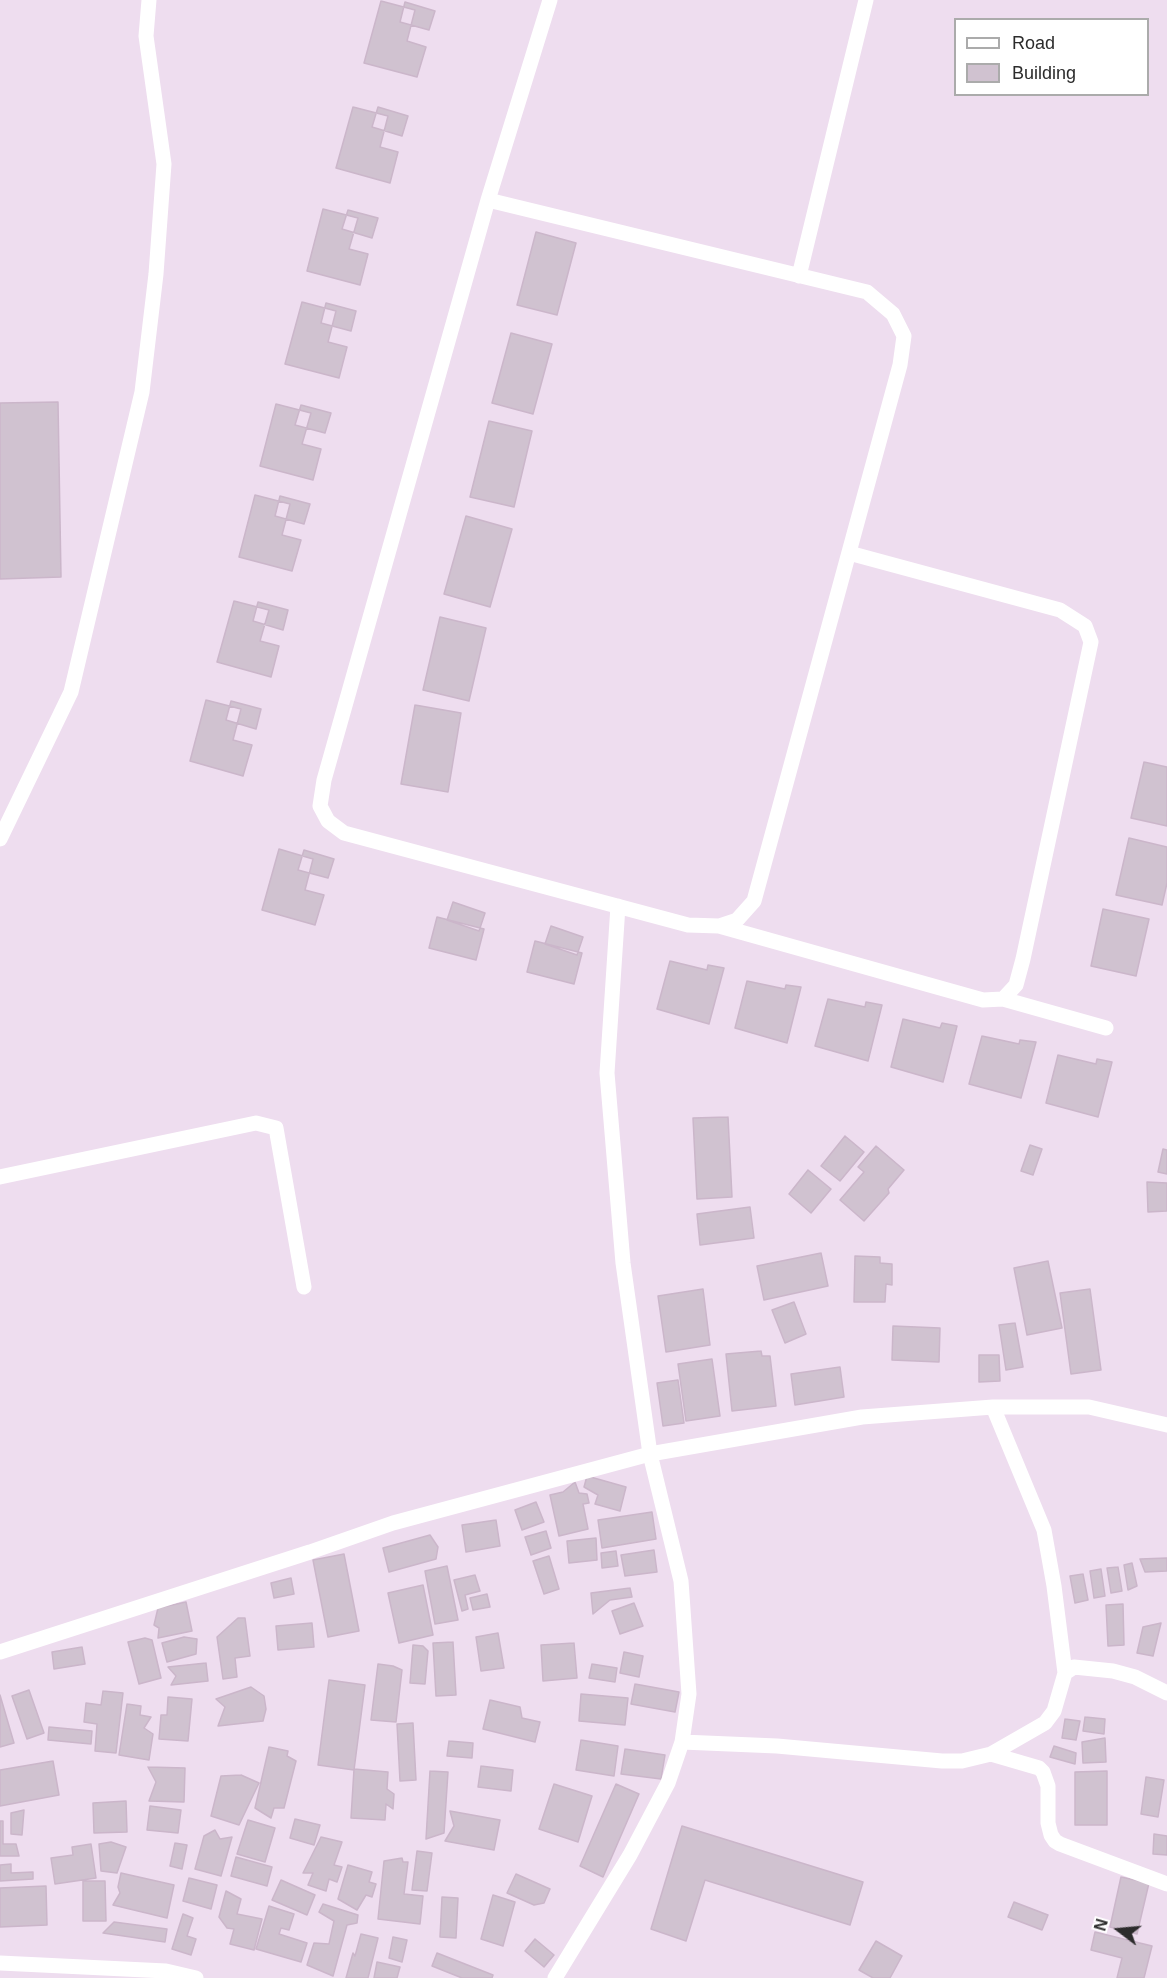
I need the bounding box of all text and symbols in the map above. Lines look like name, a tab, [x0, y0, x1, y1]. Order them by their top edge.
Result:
legend	[954, 18, 1149, 96]
text: Road	[1012, 33, 1055, 53]
text: Building	[1012, 63, 1076, 83]
north arrow	[1089, 1900, 1149, 1960]
text: N	[1091, 1917, 1111, 1933]

